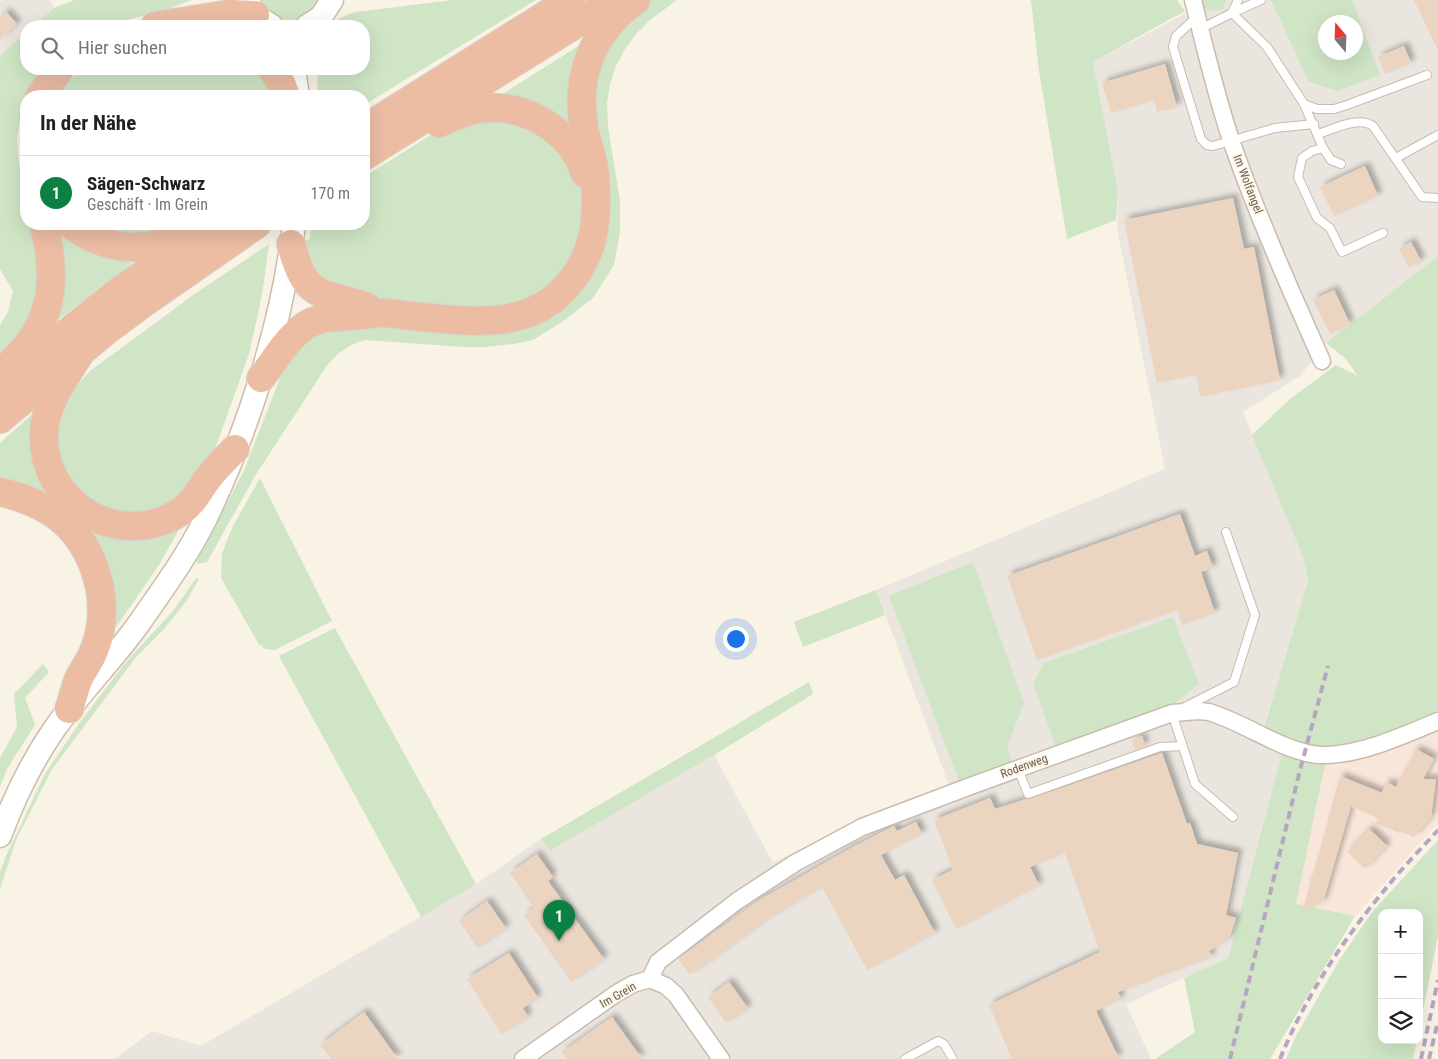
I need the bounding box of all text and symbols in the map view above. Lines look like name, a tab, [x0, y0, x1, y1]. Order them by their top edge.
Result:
north arrow	[1318, 15, 1363, 60]
search box	[20, 20, 370, 75]
icon: search	[38, 34, 66, 62]
text: Hier suchen	[78, 36, 167, 59]
text: In der Nähe	[40, 111, 136, 135]
street label: Im Wolfangel	[1230, 152, 1266, 216]
text: Sägen-Schwarz	[87, 172, 205, 195]
text: 1	[52, 184, 60, 203]
text: 170 m	[311, 184, 350, 203]
text: Geschäft · Im Grein	[87, 195, 208, 214]
your location	[723, 626, 749, 652]
street label: Rodenweg	[999, 751, 1050, 781]
pin: 1	[543, 900, 575, 941]
map controls	[1378, 909, 1423, 1044]
button: +	[1378, 909, 1423, 954]
button: −	[1378, 954, 1423, 999]
street label: Im Grein	[597, 979, 639, 1011]
button: layers	[1378, 999, 1423, 1044]

